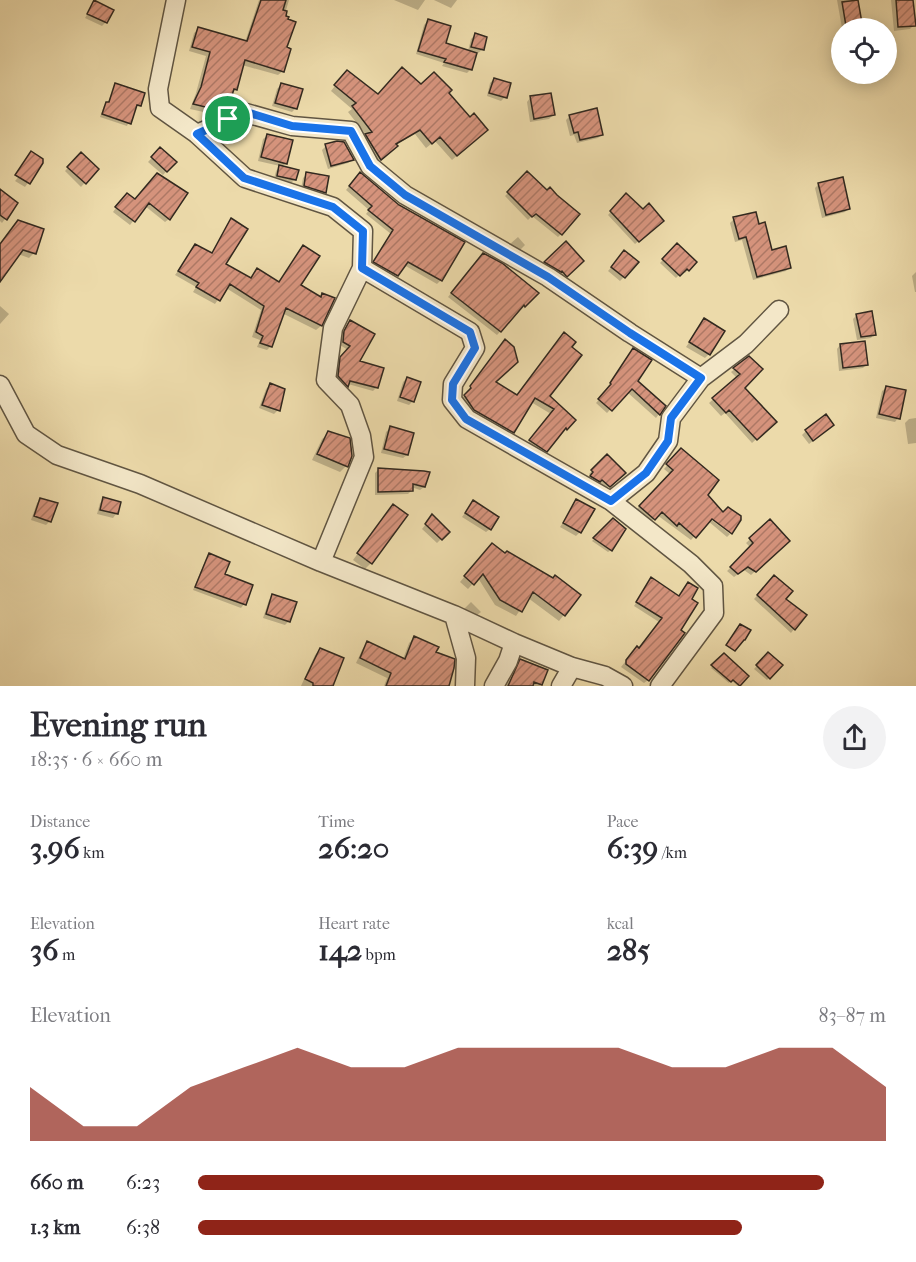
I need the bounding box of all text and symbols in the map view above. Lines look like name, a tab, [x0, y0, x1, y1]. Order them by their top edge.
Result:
map controls	[831, 18, 897, 84]
button: locate	[831, 18, 897, 84]
pin	[202, 93, 253, 144]
icon: arrive	[211, 102, 244, 135]
text: Evening run	[30, 706, 207, 745]
button: share	[823, 706, 886, 769]
text: 18:35 · 6 × 660 m	[30, 748, 162, 771]
text: Distance	[30, 812, 90, 831]
text: Time	[318, 812, 355, 831]
text: Pace	[607, 812, 639, 831]
text: 3.96	[30, 831, 80, 866]
text: 26:20	[318, 831, 389, 866]
text: 6:39	[607, 831, 658, 866]
text: km	[80, 843, 105, 862]
text: /km	[658, 843, 687, 862]
text: Elevation	[30, 914, 95, 933]
text: Heart rate	[318, 914, 390, 933]
text: kcal	[607, 914, 634, 933]
text: 36	[30, 933, 59, 968]
text: 142	[318, 933, 362, 968]
text: 285	[607, 933, 650, 968]
text: m	[59, 945, 75, 964]
text: bpm	[362, 945, 396, 964]
text: Elevation	[30, 1004, 111, 1027]
text: 83–87 m	[818, 1004, 886, 1027]
text: 660 m	[30, 1171, 84, 1194]
text: 6:23	[126, 1171, 160, 1194]
text: 1.3 km	[30, 1216, 80, 1239]
text: 6:38	[126, 1216, 160, 1239]

